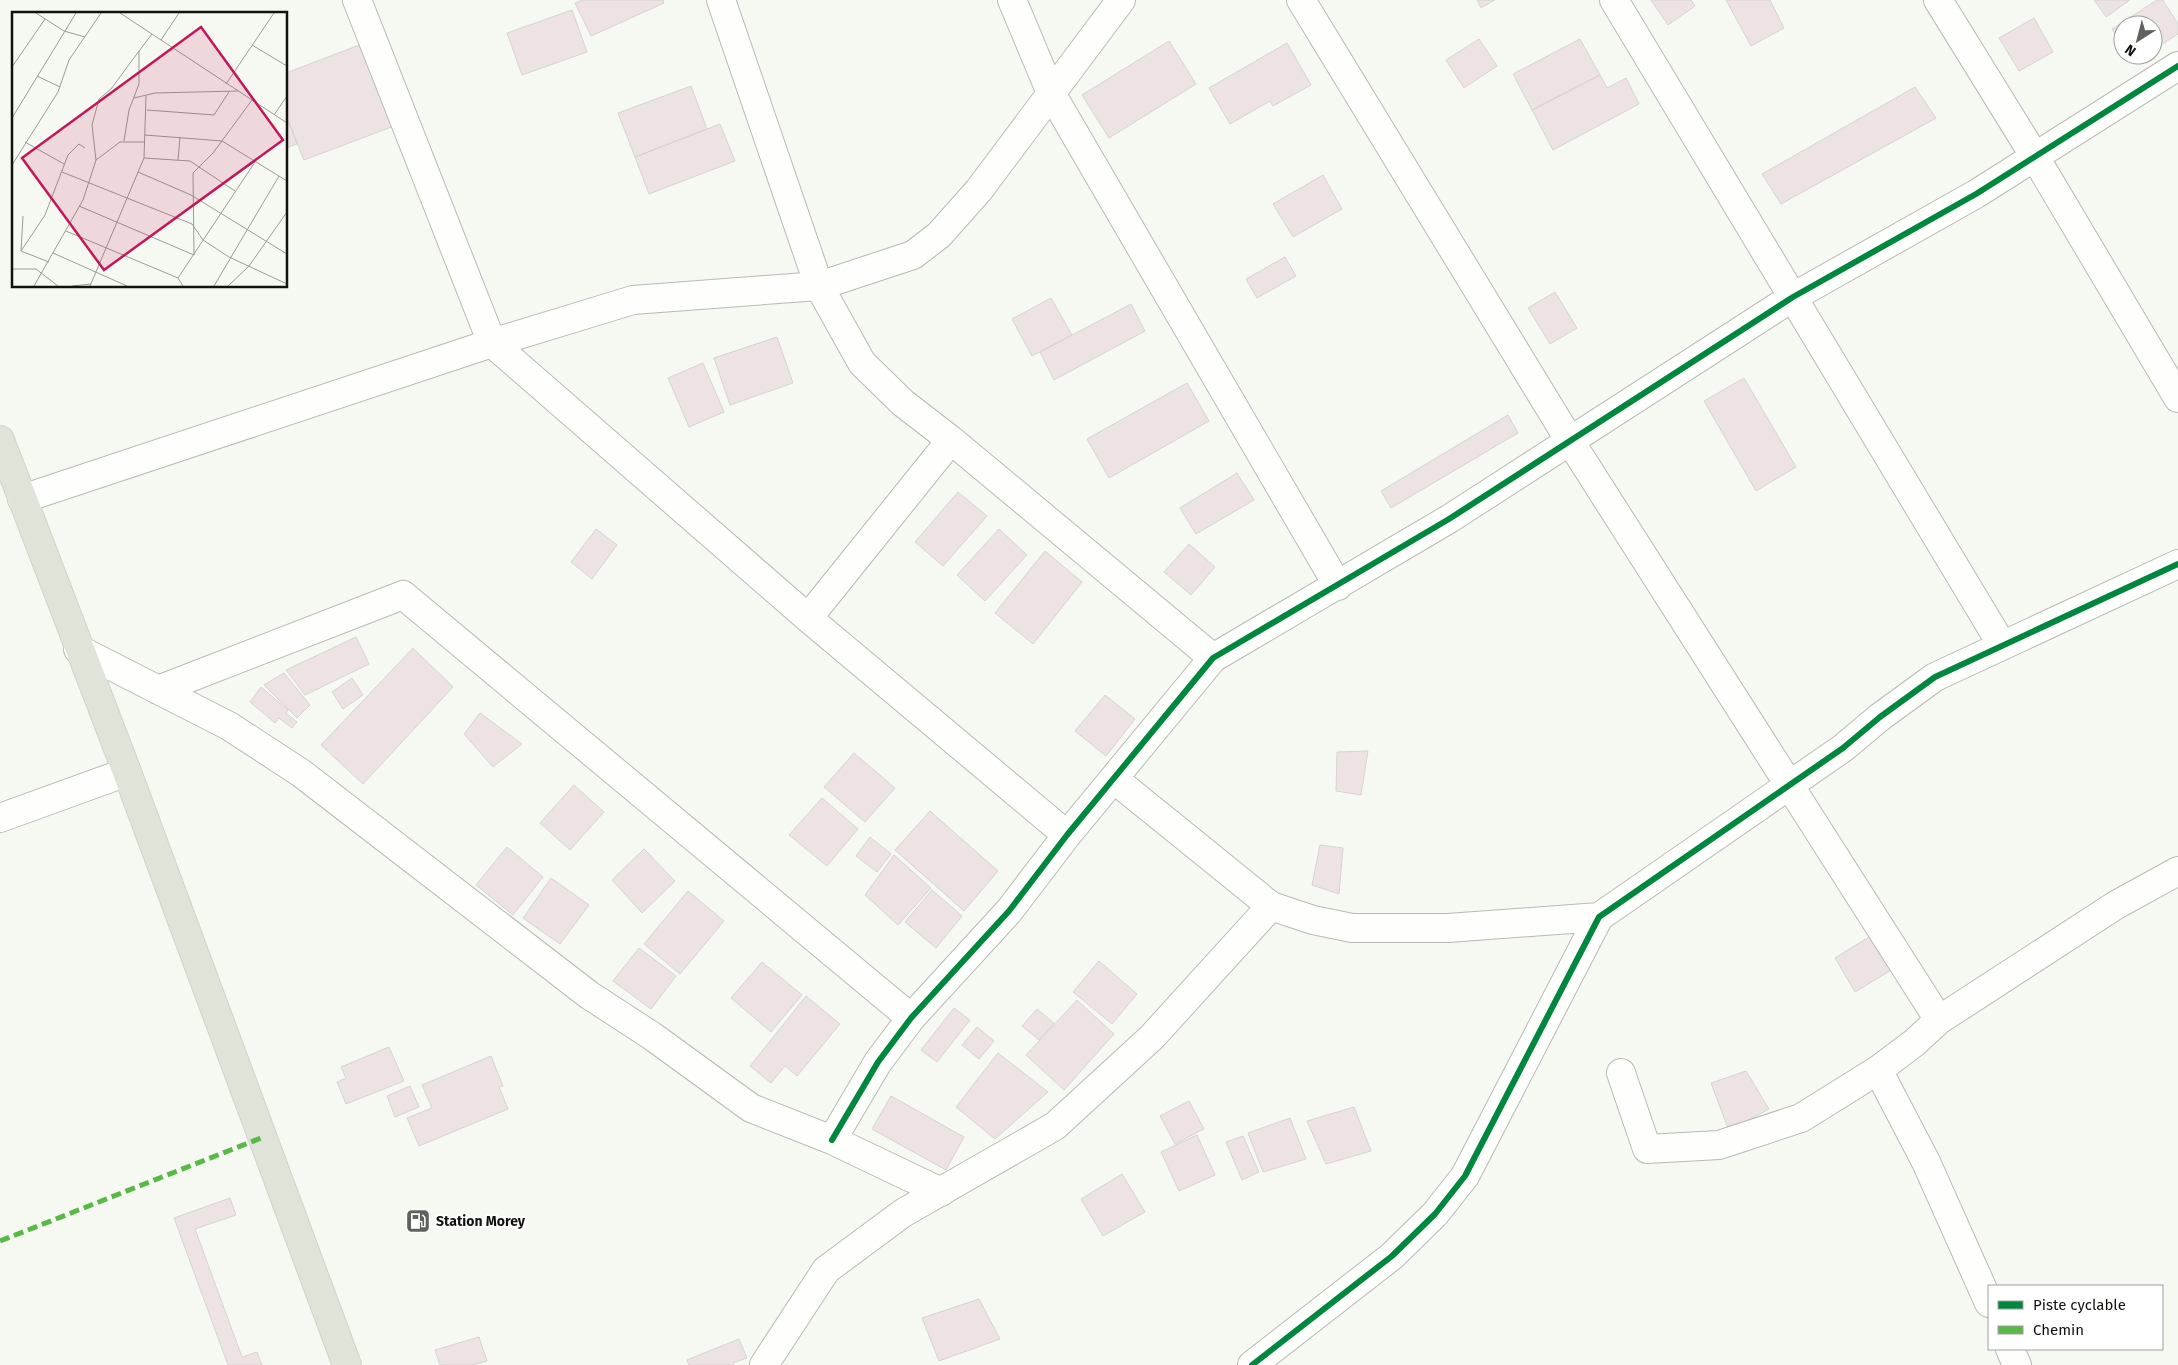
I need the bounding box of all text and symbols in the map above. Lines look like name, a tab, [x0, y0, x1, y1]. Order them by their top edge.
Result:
inset map	[12, 12, 288, 288]
north arrow	[2113, 15, 2163, 65]
text: N	[2122, 41, 2139, 60]
fuel station icon: Station Morey	[405, 1208, 431, 1234]
place label: Station Morey	[436, 1213, 526, 1230]
legend	[1988, 1285, 2163, 1350]
text: Piste cyclable	[2033, 1296, 2126, 1314]
text: Chemin	[2033, 1321, 2084, 1339]

